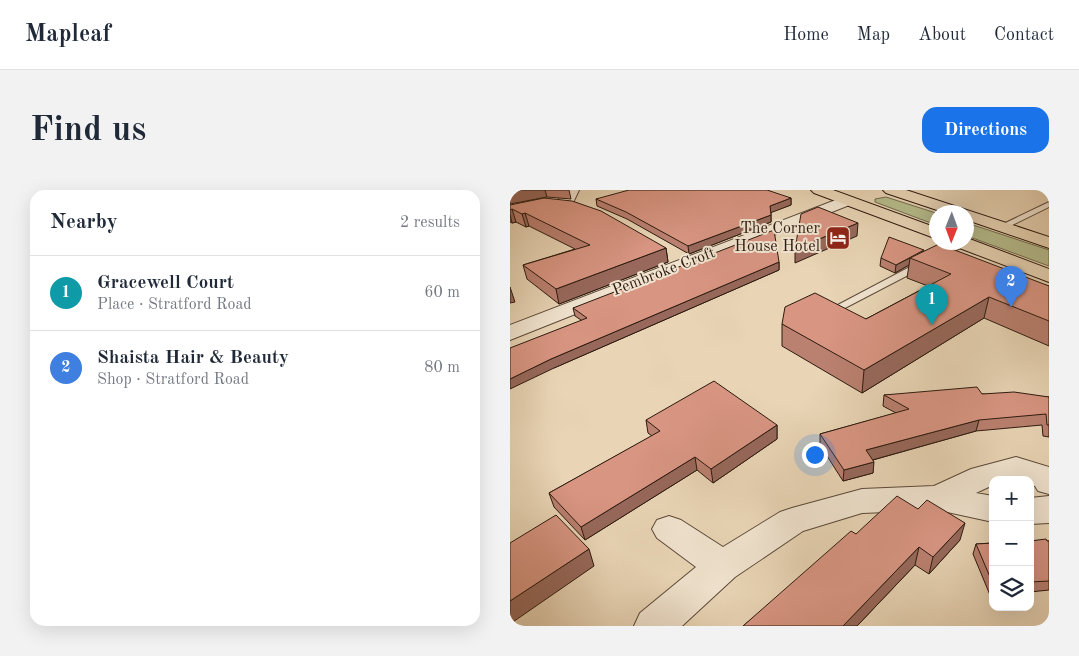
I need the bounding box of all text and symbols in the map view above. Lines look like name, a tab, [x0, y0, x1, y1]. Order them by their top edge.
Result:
text: Mapleaf	[25, 23, 111, 47]
text: Home	[783, 26, 829, 44]
text: Map	[857, 26, 890, 44]
text: About	[918, 26, 966, 44]
text: Contact	[994, 26, 1054, 44]
button: Directions	[922, 107, 1049, 153]
text: Find us	[30, 113, 146, 148]
north arrow	[929, 205, 974, 250]
text: Nearby	[50, 212, 118, 233]
text: 2 results	[400, 215, 460, 231]
place label: The Corner House Hotel	[734, 221, 820, 255]
hotel icon: The Corner House Hotel	[825, 225, 851, 251]
street label: Pembroke Croft	[610, 245, 718, 299]
pin: 2	[995, 266, 1027, 307]
text: Gracewell Court	[97, 274, 234, 293]
pin: 1	[916, 284, 948, 325]
text: 1	[61, 285, 71, 301]
text: 60 m	[424, 285, 460, 301]
text: Place · Stratford Road	[97, 297, 252, 313]
text: Shaista Hair & Beauty	[97, 349, 289, 368]
text: 2	[61, 360, 71, 376]
text: 80 m	[424, 360, 460, 376]
text: Shop · Stratford Road	[97, 372, 249, 388]
your location	[802, 442, 828, 468]
map controls	[989, 476, 1034, 611]
button: +	[989, 476, 1034, 521]
button: −	[989, 521, 1034, 566]
button: layers	[989, 566, 1034, 611]

